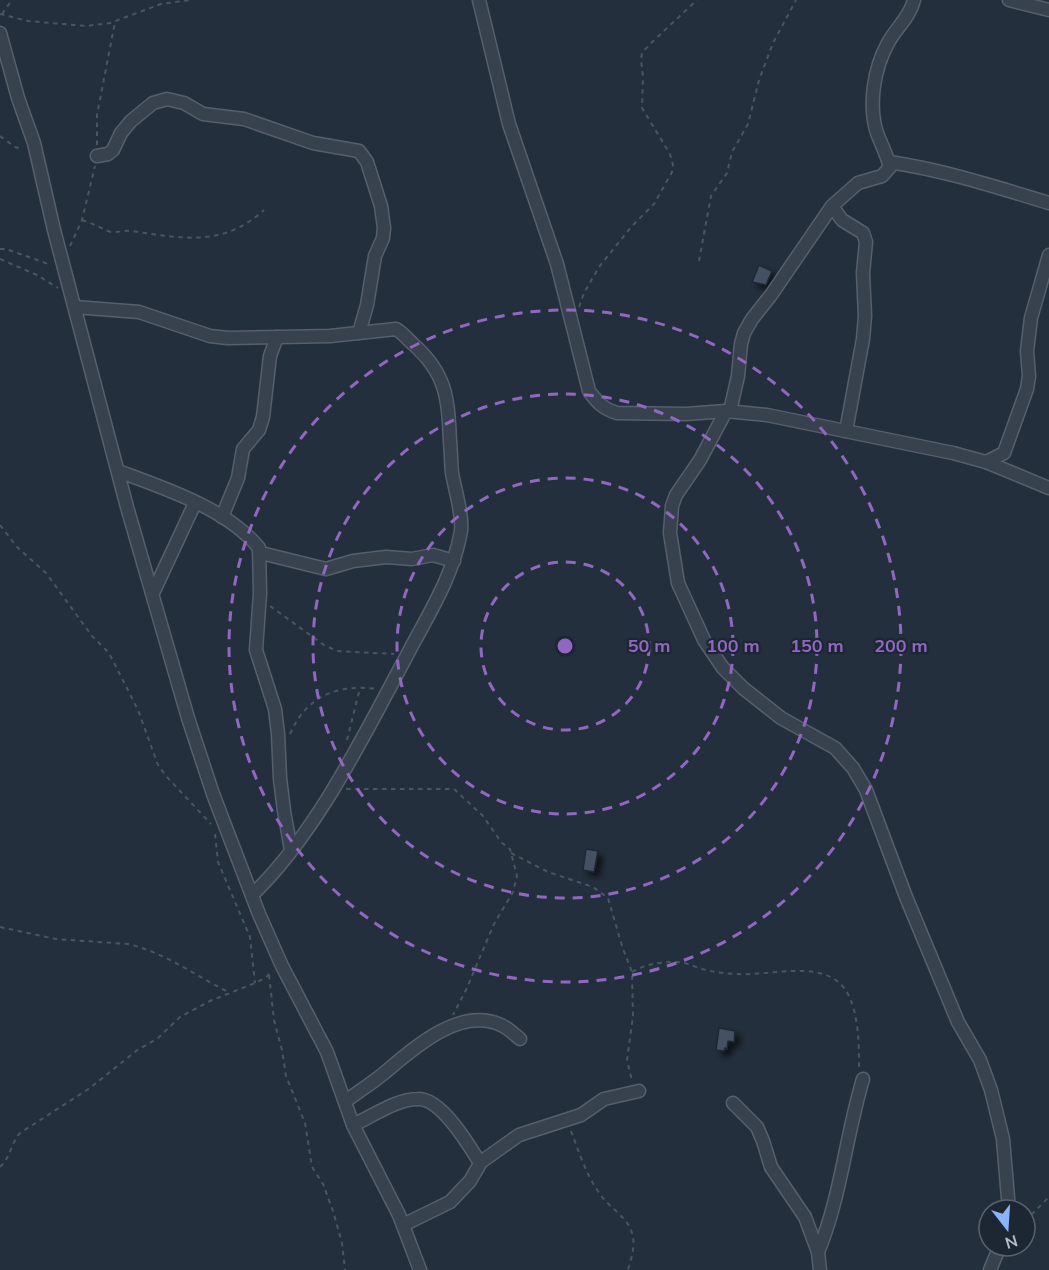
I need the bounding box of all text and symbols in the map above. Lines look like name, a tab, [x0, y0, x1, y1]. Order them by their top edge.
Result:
text: 50 m	[628, 634, 670, 657]
text: 100 m	[706, 634, 760, 657]
text: 150 m	[790, 634, 844, 657]
text: 200 m	[874, 634, 928, 657]
centre of rings	[555, 636, 575, 656]
north arrow	[977, 1198, 1037, 1258]
text: N	[1003, 1231, 1020, 1254]

